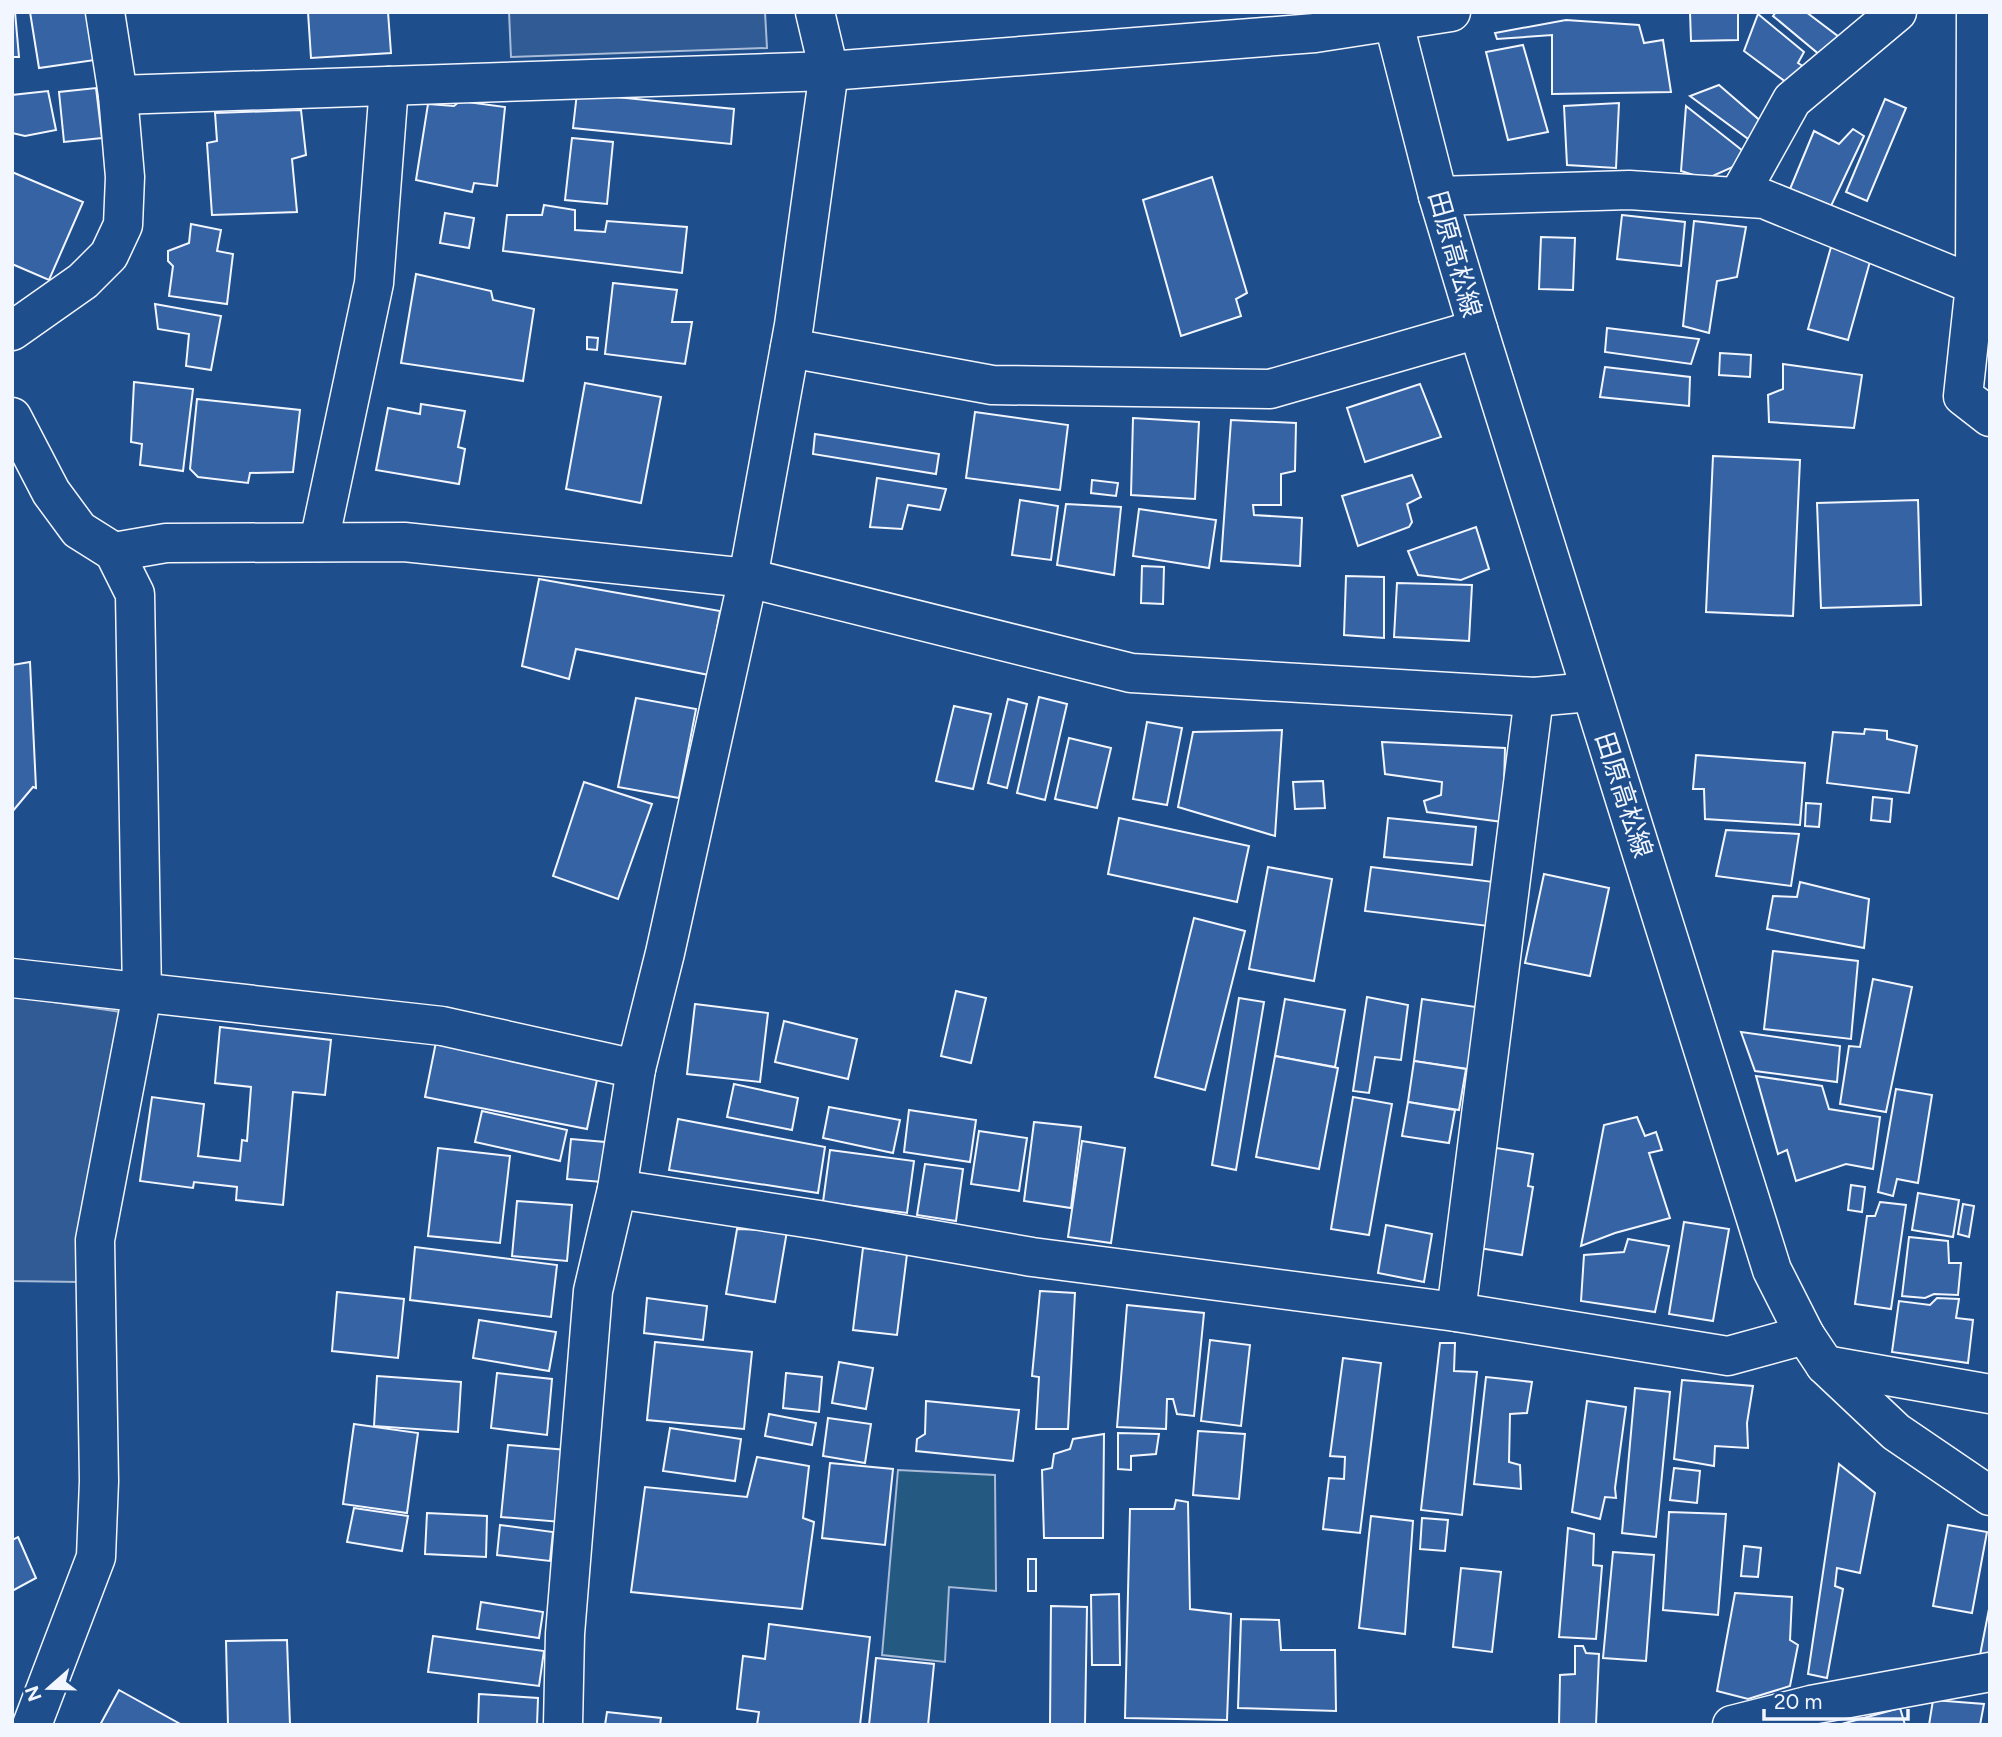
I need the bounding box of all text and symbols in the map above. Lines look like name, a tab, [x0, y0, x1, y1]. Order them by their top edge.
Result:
street label: 田原高松線	[1422, 187, 1488, 321]
street label: 田原高松線	[1589, 728, 1659, 862]
north arrow	[14, 1653, 84, 1723]
scale bar	[1764, 1678, 1908, 1722]
text: N	[20, 1683, 47, 1704]
text: 20 m	[1774, 1689, 1822, 1714]

